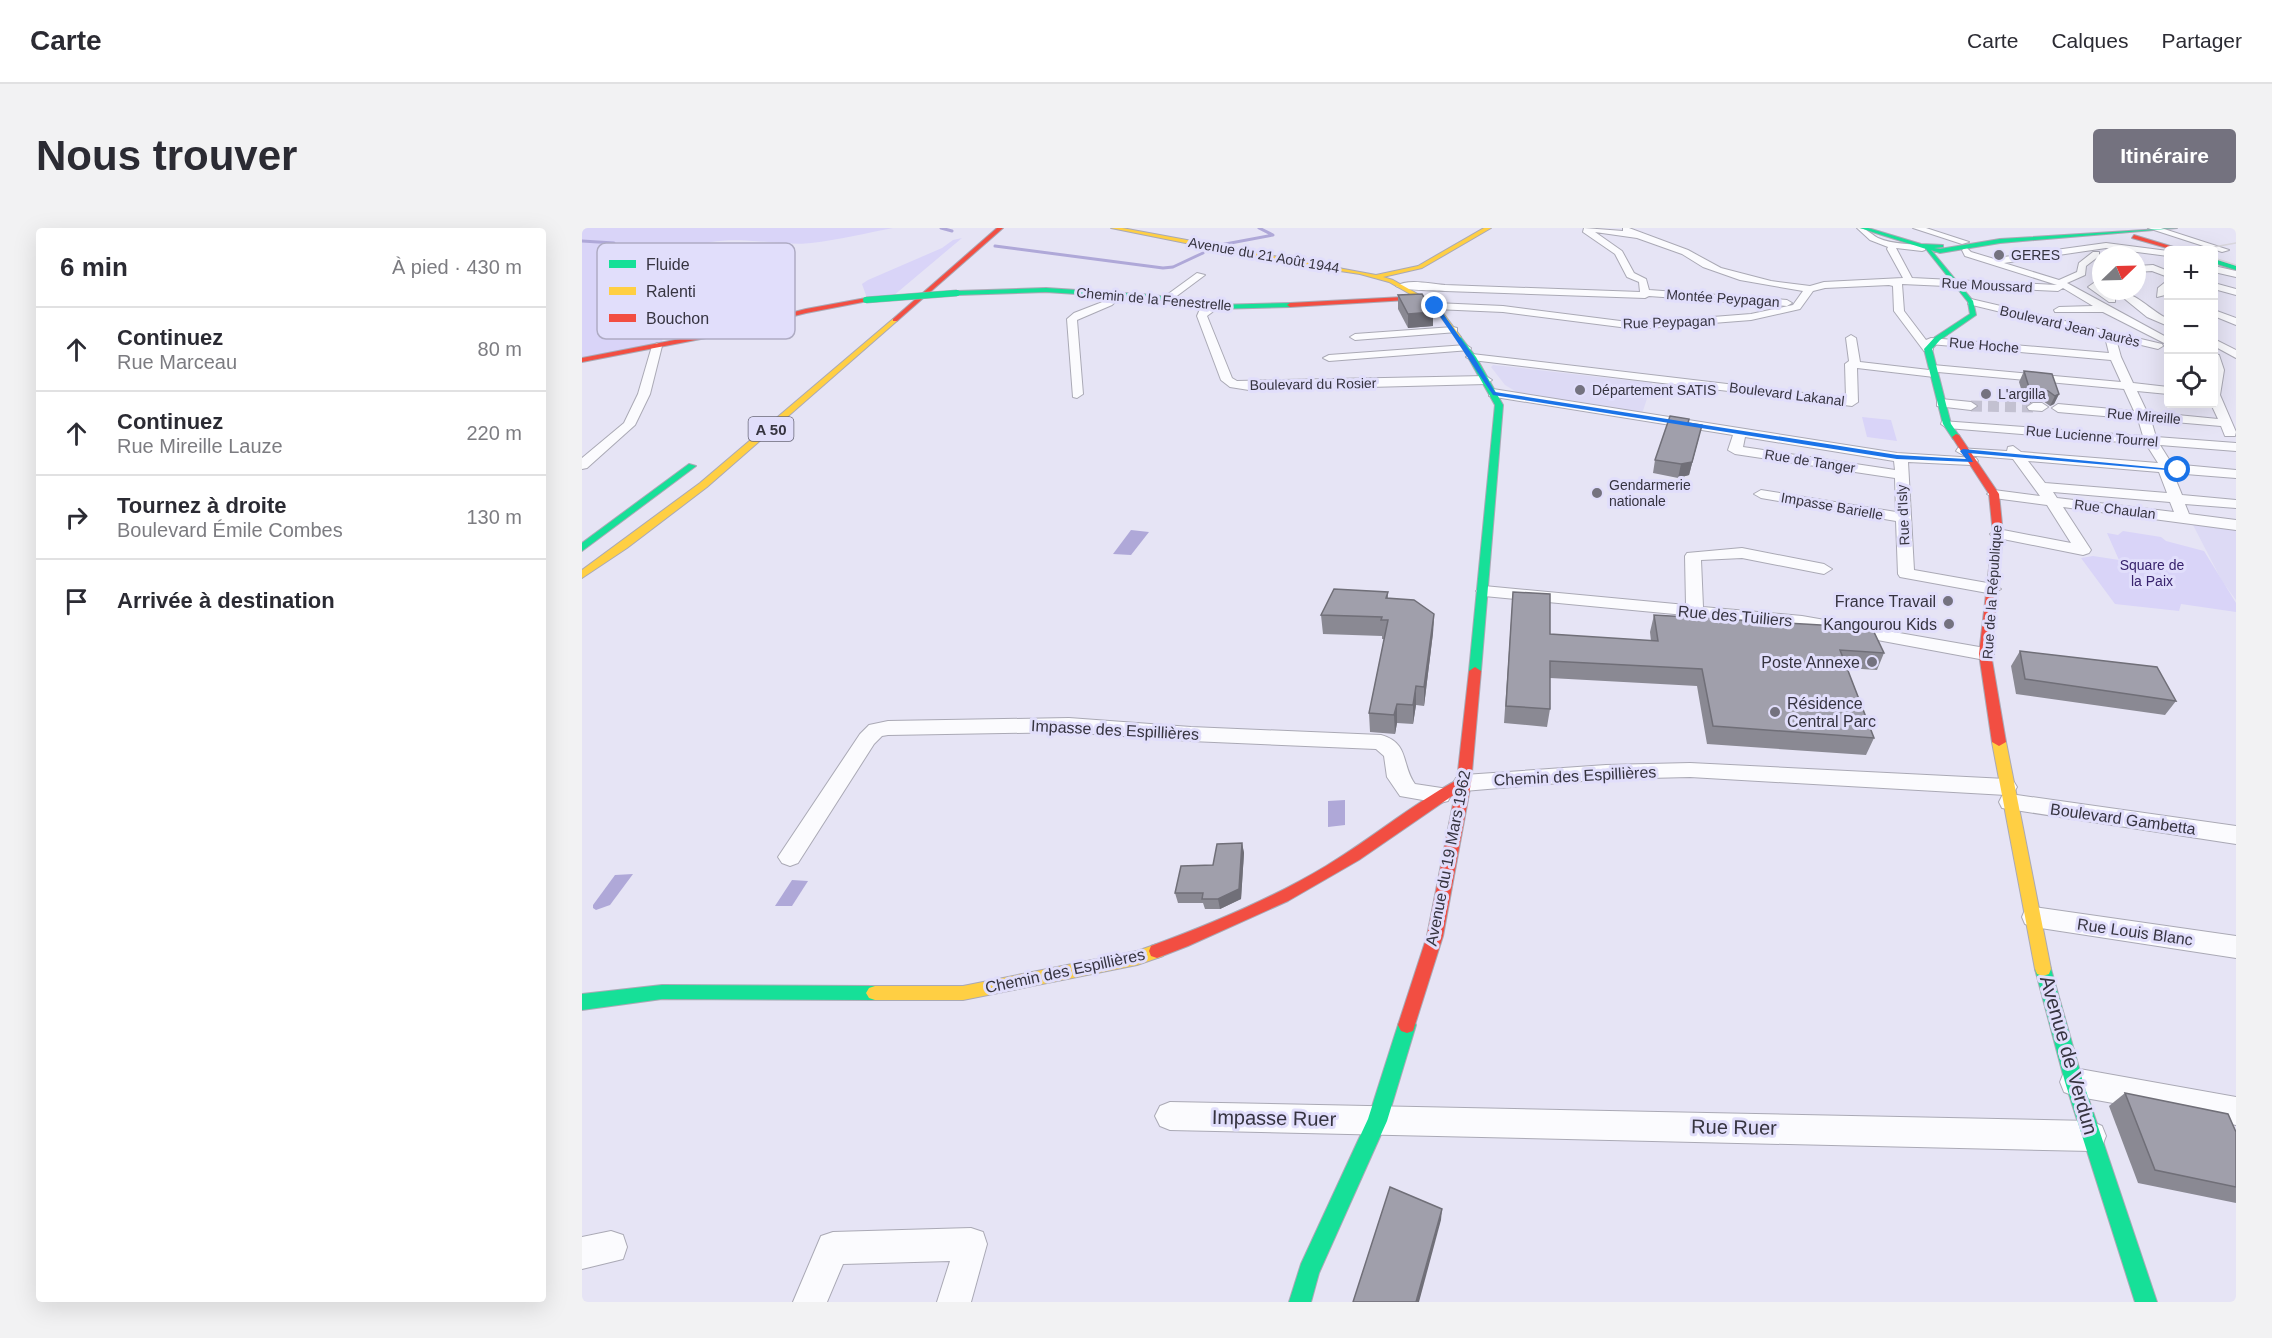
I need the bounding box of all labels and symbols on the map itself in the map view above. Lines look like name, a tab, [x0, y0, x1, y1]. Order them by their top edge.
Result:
street label: Avenue du 21 Août 1944	[1187, 234, 1341, 276]
legend	[597, 243, 795, 339]
north arrow	[2092, 246, 2146, 300]
place label: GERES	[2011, 247, 2060, 263]
marker: GERES	[1992, 248, 2006, 262]
text: Fluide	[646, 256, 690, 273]
street label: Rue Moussard	[1941, 275, 2033, 295]
text: Ralenti	[646, 283, 696, 300]
street label: Chemin de la Fenestrelle	[1076, 284, 1232, 314]
street label: Montée Peypagan	[1666, 286, 1780, 310]
route end	[1421, 292, 1447, 318]
street label: Boulevard Jean Jaurès	[1998, 302, 2142, 350]
text: Bouchon	[646, 310, 709, 327]
street label: Rue Peypagan	[1622, 312, 1716, 332]
street label: Rue Hoche	[1948, 334, 2020, 356]
street label: Boulevard du Rosier	[1249, 375, 1377, 393]
street label: Boulevard Lakanal	[1728, 379, 1846, 409]
place label: Département SATIS	[1592, 382, 1716, 398]
marker: Département SATIS	[1573, 383, 1587, 397]
place label: L'argilla	[1998, 386, 2046, 402]
marker: L'argilla	[1979, 387, 1993, 401]
street label: Rue Mireille	[2106, 405, 2182, 427]
road number: A 50	[748, 417, 794, 441]
street label: Rue Lucienne Tourrel	[2025, 422, 2159, 450]
street label: Rue de Tanger	[1764, 446, 1857, 476]
route start	[2164, 456, 2190, 482]
place label: Gendarmerie nationale	[1609, 477, 1691, 509]
street label: Rue d'Isly	[1893, 484, 1913, 546]
marker: Gendarmerie nationale	[1590, 486, 1604, 500]
street label: Impasse Barielle	[1780, 489, 1885, 523]
street label: Rue Chaulan	[2073, 496, 2157, 522]
street label: Rue de la République	[1979, 524, 2005, 660]
park label: Square de la Paix	[2120, 557, 2185, 589]
place label: France Travail	[1835, 593, 1936, 610]
marker: France Travail	[1941, 594, 1955, 608]
street label: Rue des Tuiliers	[1677, 603, 1793, 629]
place label: Kangourou Kids	[1823, 616, 1937, 633]
marker: Kangourou Kids	[1942, 617, 1956, 631]
place label: Poste Annexe	[1761, 654, 1860, 671]
marker: Poste Annexe	[1865, 655, 1879, 669]
place label: Résidence Central Parc	[1787, 695, 1876, 730]
marker: Résidence Central Parc	[1768, 705, 1782, 719]
street label: Impasse des Espillières	[1031, 717, 1199, 743]
street label: Chemin des Espillières	[1493, 763, 1657, 789]
street label: Avenue du 19 Mars 1962	[1423, 769, 1473, 947]
street label: Boulevard Gambetta	[2049, 800, 2197, 838]
street label: Rue Louis Blanc	[2076, 915, 2194, 949]
street label: Chemin des Espillières	[984, 946, 1146, 996]
street label: Avenue de Verdun	[2036, 973, 2102, 1137]
street label: Impasse Ruer	[1212, 1106, 1337, 1130]
street label: Rue Ruer	[1691, 1115, 1777, 1139]

